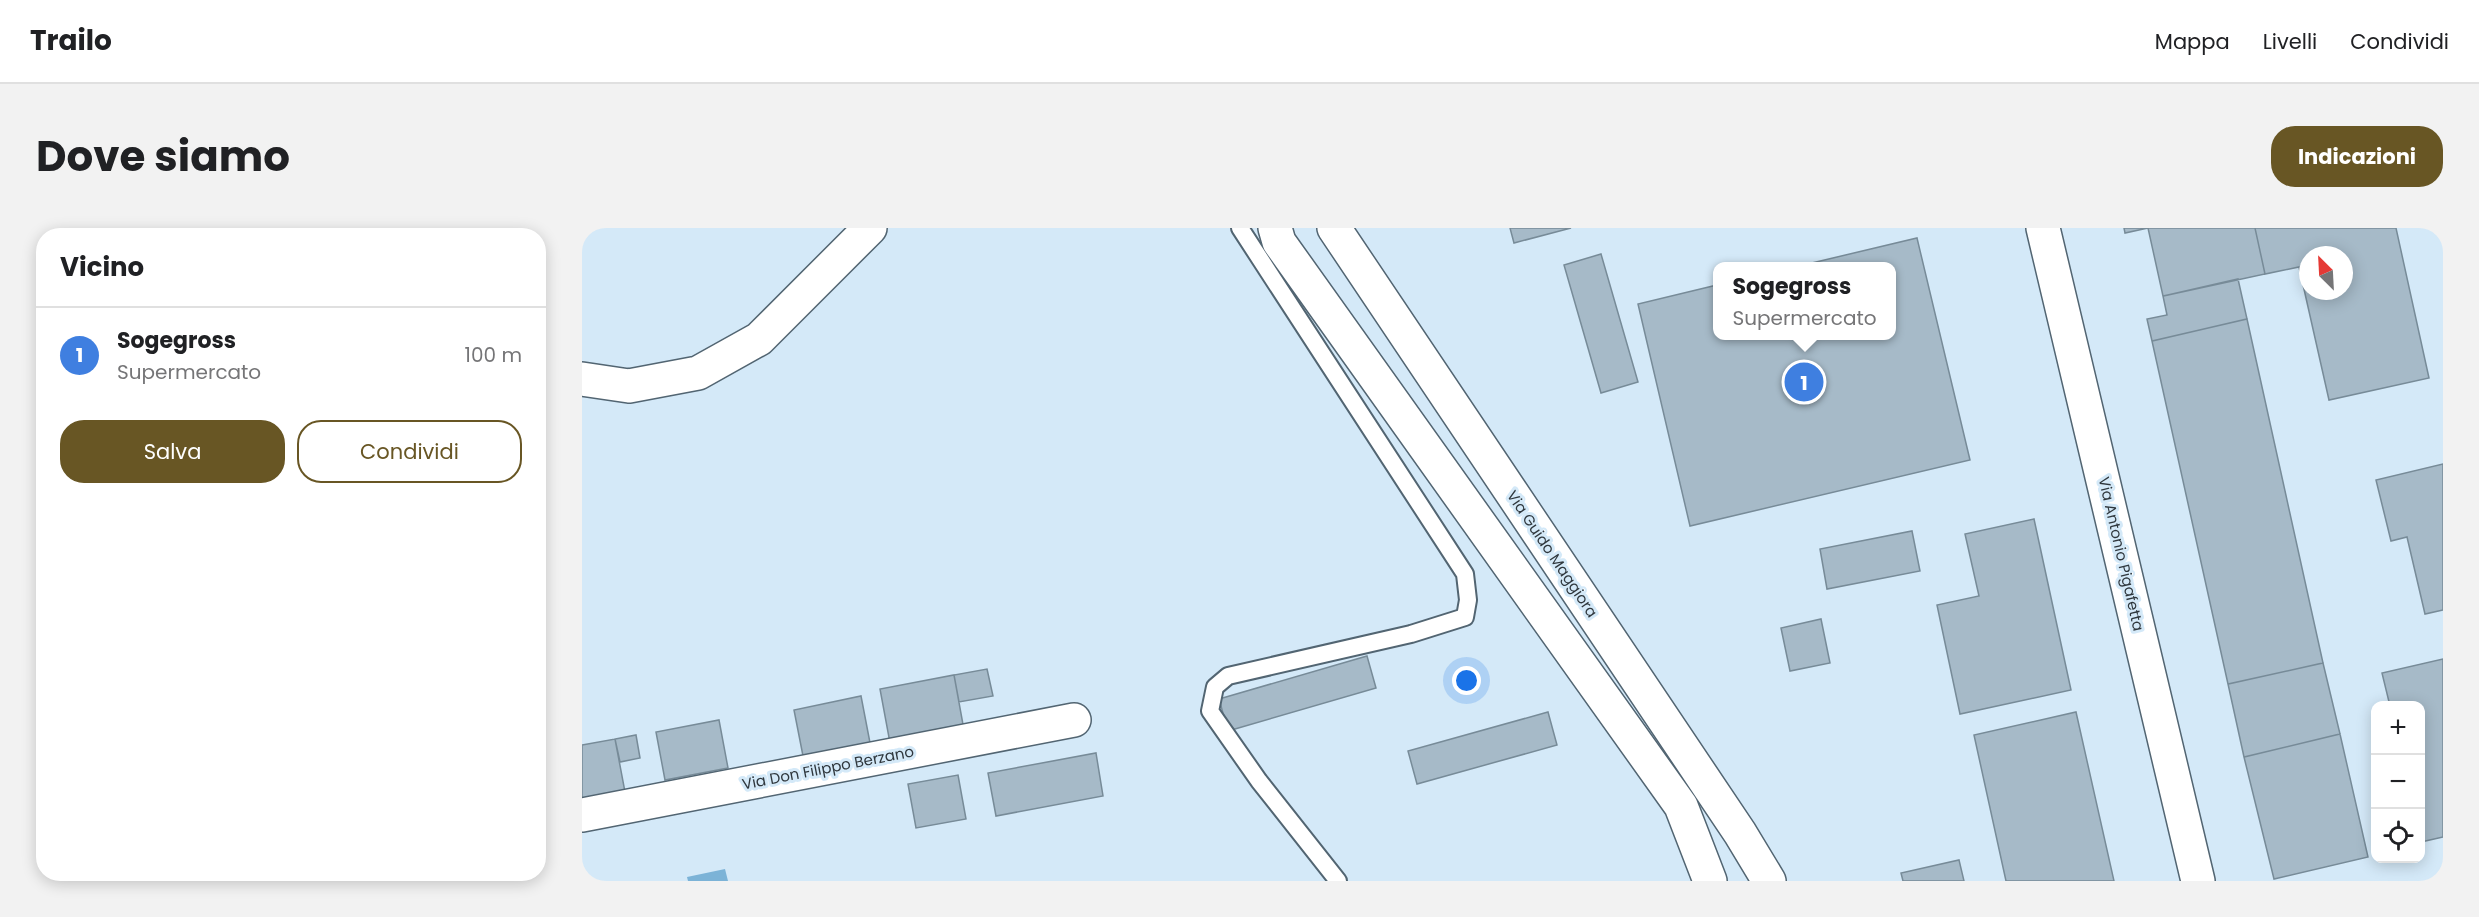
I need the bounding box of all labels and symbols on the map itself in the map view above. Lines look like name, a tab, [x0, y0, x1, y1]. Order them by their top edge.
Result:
north arrow	[2299, 246, 2353, 300]
pin: 1	[1784, 360, 1824, 404]
street label: Via Antonio Pigafetta	[2094, 475, 2149, 633]
street label: Via Guido Maggiora	[1502, 486, 1603, 621]
your location	[1452, 666, 1481, 695]
street label: Via Don Filippo Berzano	[740, 741, 916, 794]

